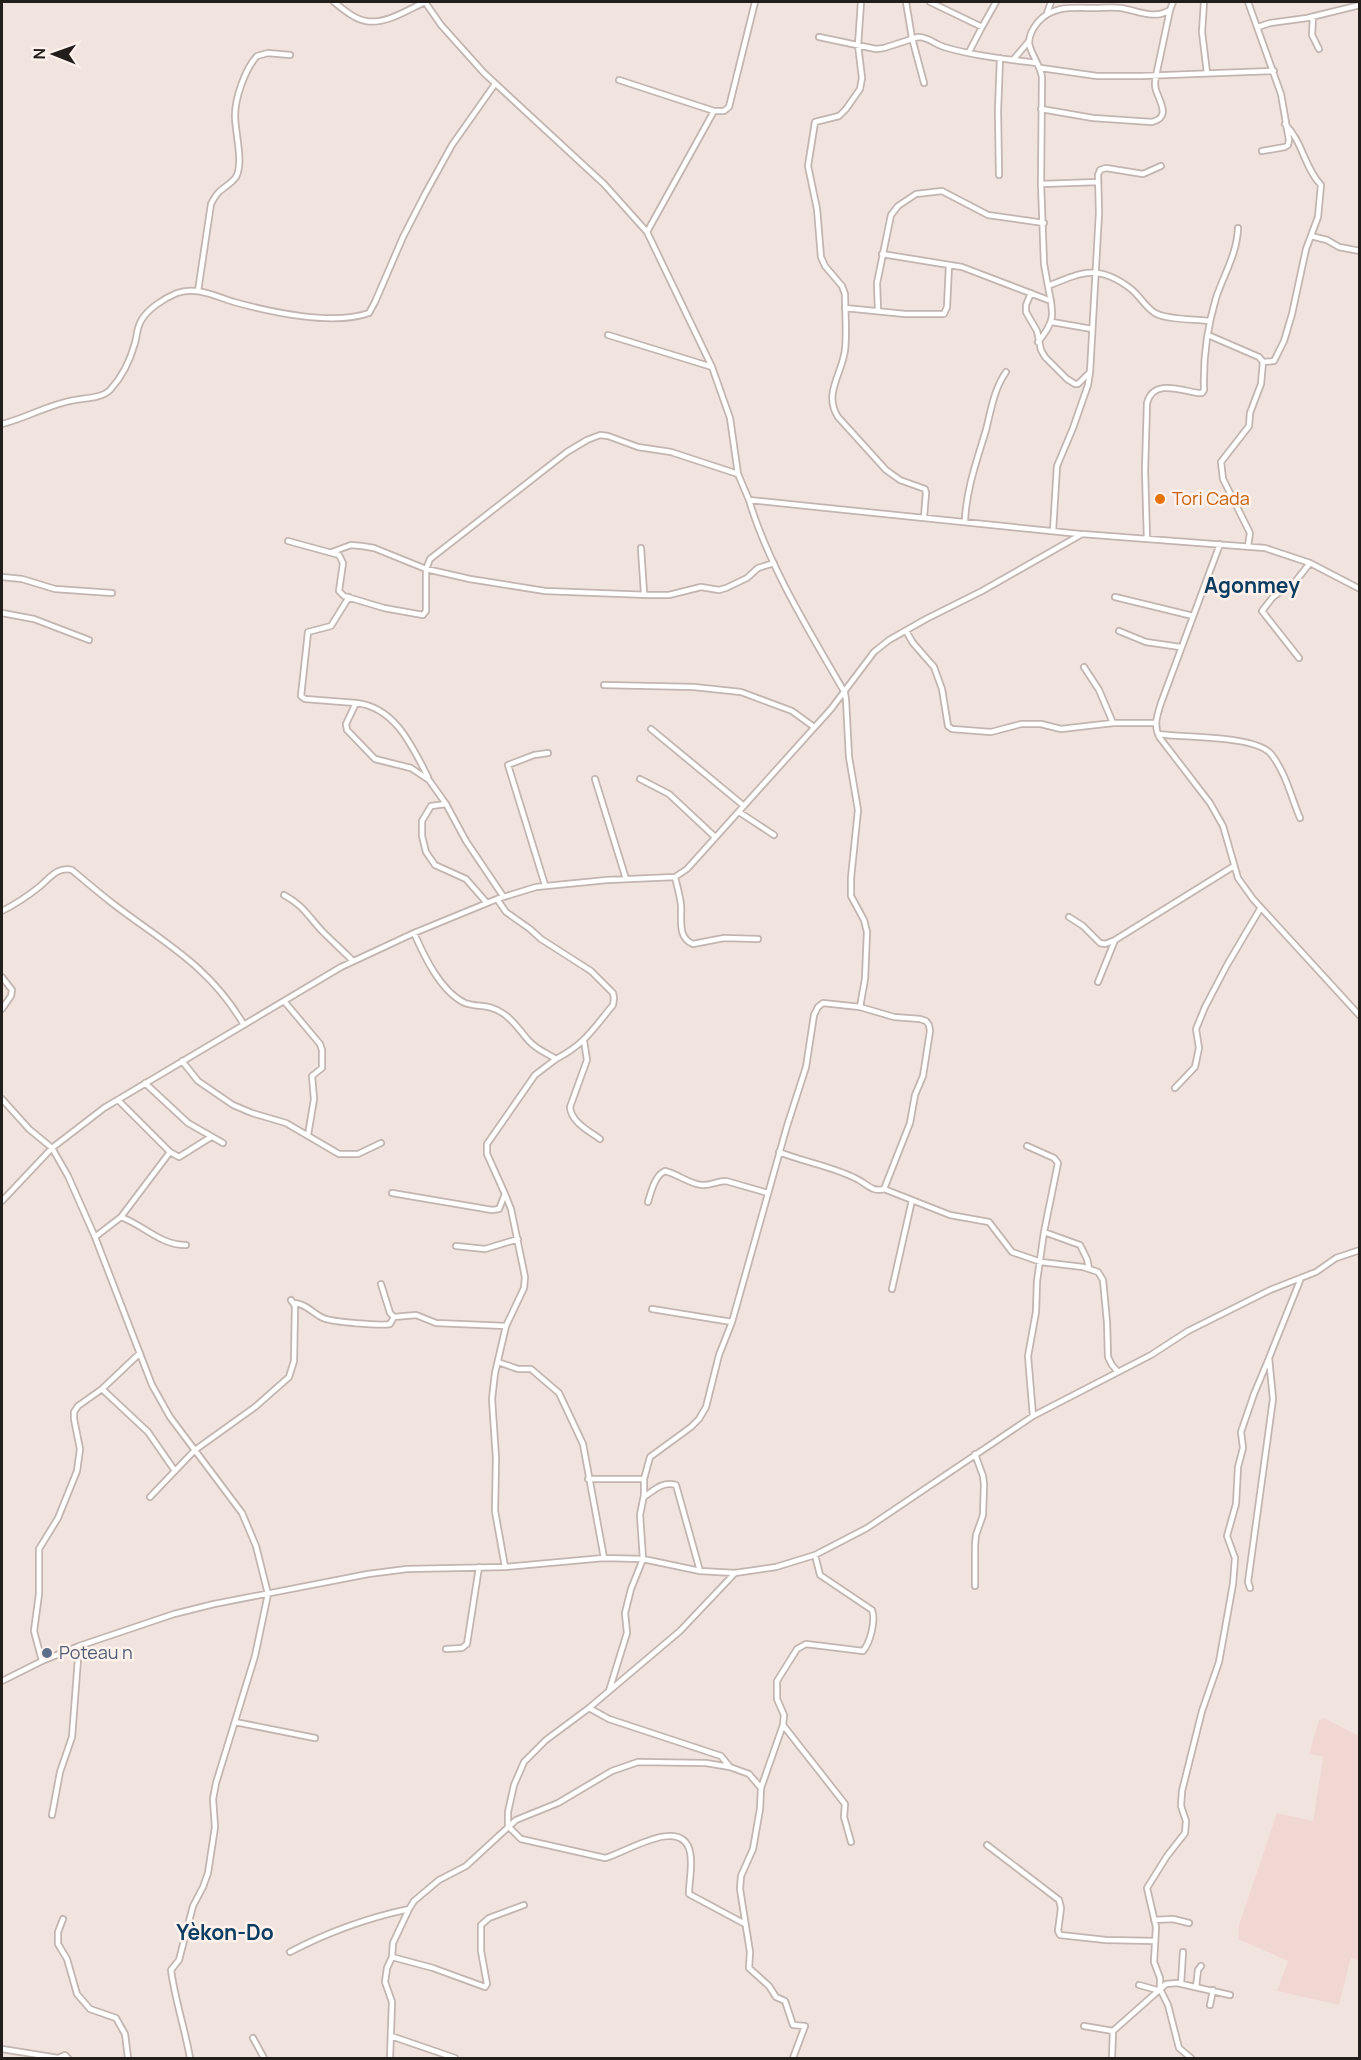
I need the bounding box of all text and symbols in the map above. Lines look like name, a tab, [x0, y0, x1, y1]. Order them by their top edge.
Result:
north arrow	[24, 24, 84, 84]
text: N	[28, 48, 50, 60]
place label: Tori Cada	[1172, 486, 1250, 510]
marker: Tori Cada	[1153, 492, 1167, 506]
district label: Agonmey	[1204, 571, 1300, 599]
place label: Poteau n	[59, 1640, 133, 1664]
marker: Poteau n	[40, 1646, 54, 1660]
district label: Yèkon-Do	[176, 1918, 274, 1946]

